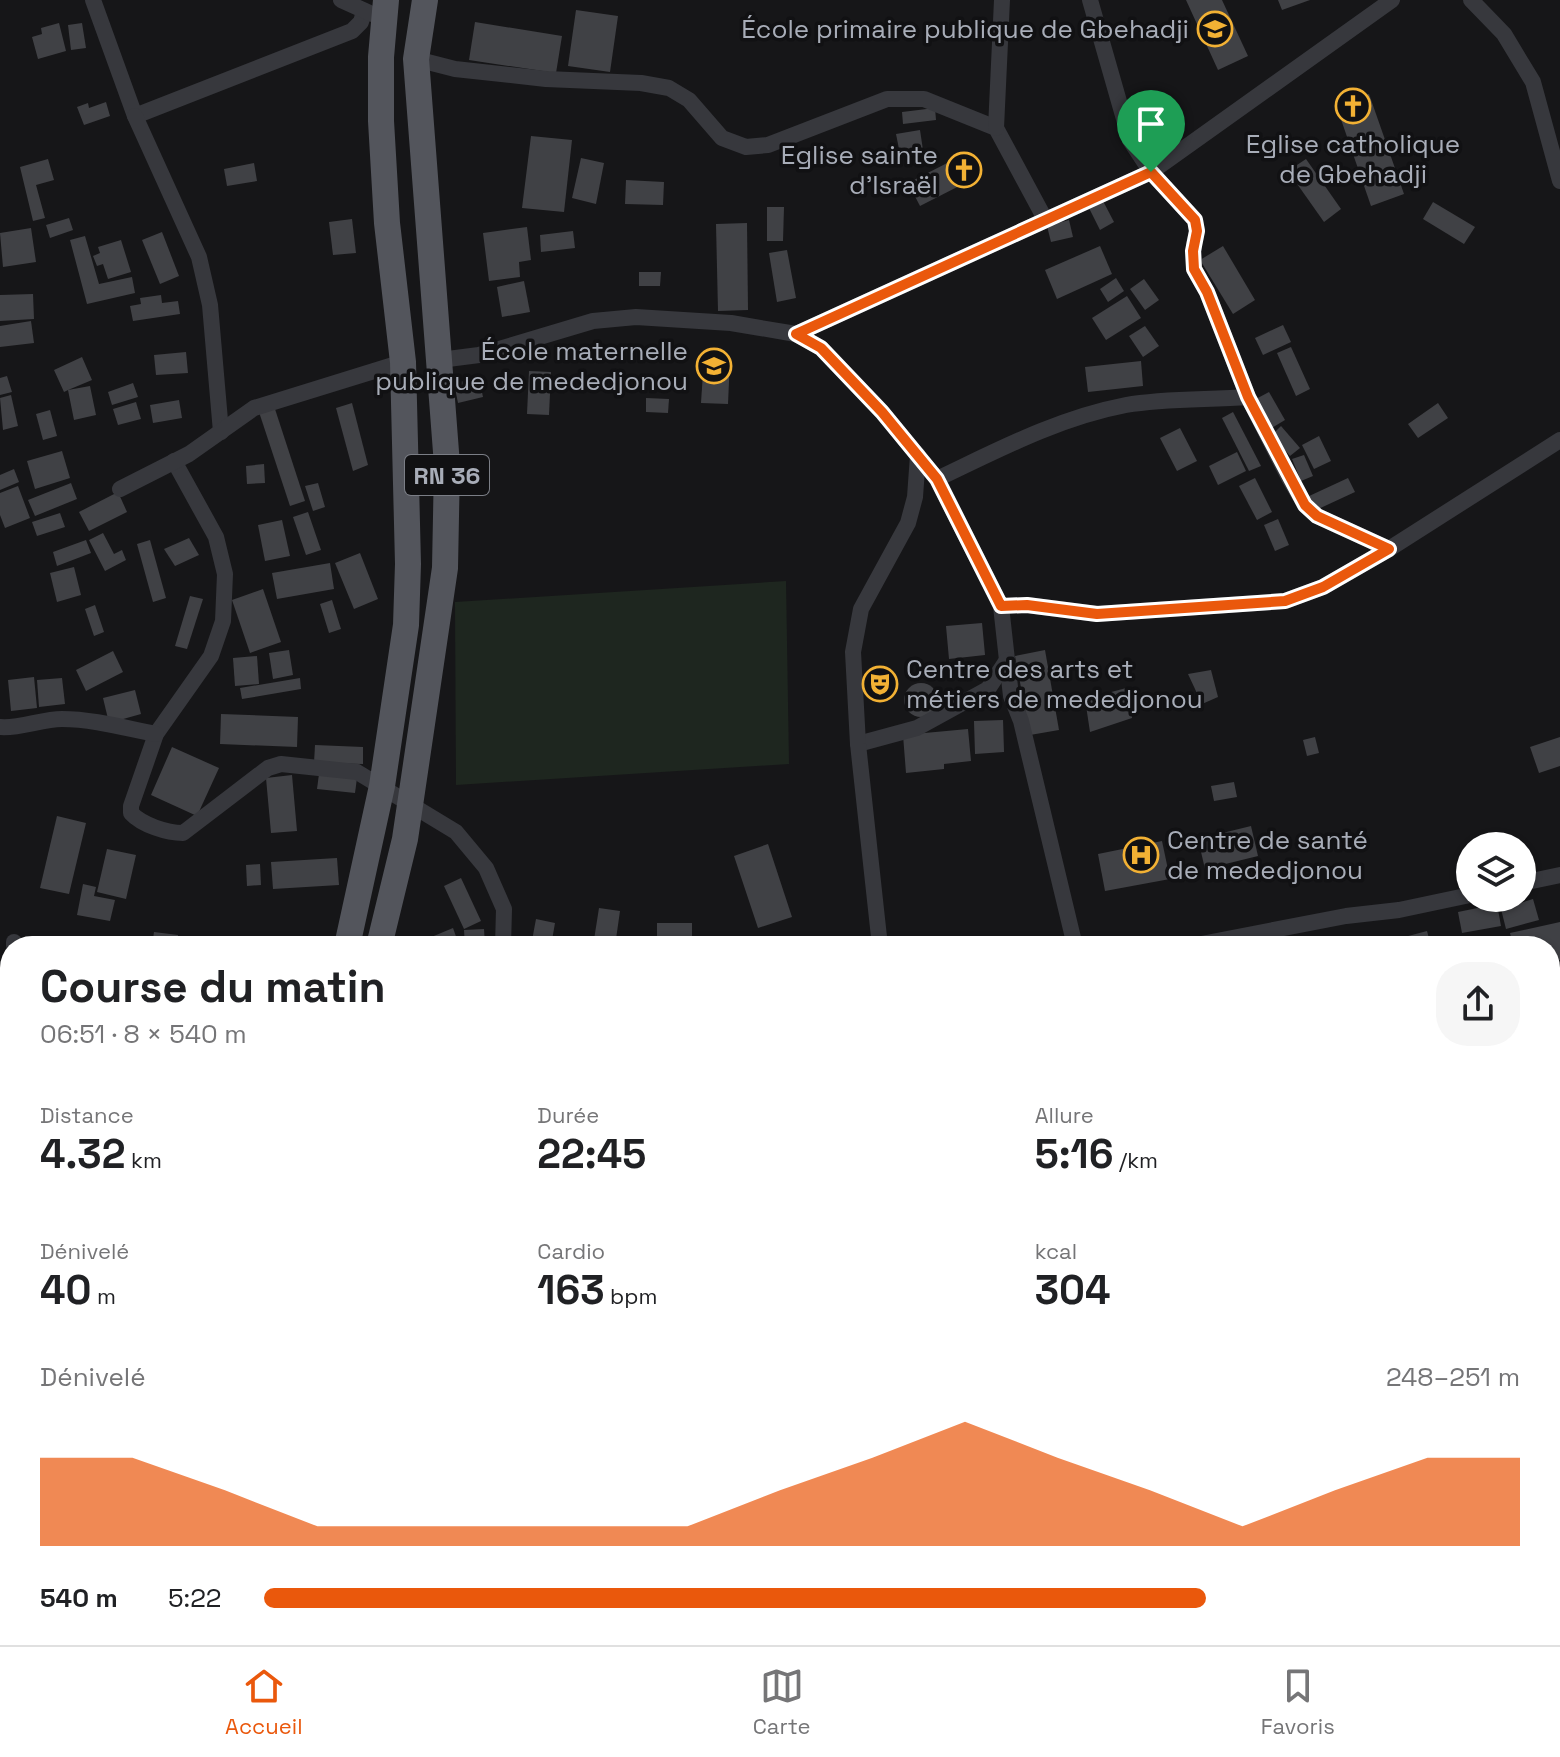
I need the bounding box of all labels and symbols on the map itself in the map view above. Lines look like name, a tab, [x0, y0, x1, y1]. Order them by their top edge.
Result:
school or university icon: École primaire publique de Gbehadji	[1196, 10, 1234, 48]
place label: École primaire publique de Gbehadji	[741, 12, 1189, 46]
church icon: Eglise catholique de Gbehadji	[1334, 87, 1372, 125]
pin	[1117, 90, 1185, 172]
place label: Eglise catholique de Gbehadji	[1246, 127, 1460, 191]
place label: Eglise sainte d'Israël	[781, 138, 938, 202]
church icon: Eglise sainte d'Israël	[945, 151, 983, 189]
place label: École maternelle publique de mededjonou	[375, 334, 688, 398]
school or university icon: École maternelle publique de mededjonou	[695, 347, 733, 385]
road number: RN 36	[405, 455, 489, 495]
place label: Centre des arts et métiers de mededjonou	[906, 652, 1203, 716]
theatre icon: Centre des arts et métiers de mededjonou	[861, 665, 899, 703]
place label: Centre de santé de mededjonou	[1167, 823, 1368, 887]
hospital icon: Centre de santé de mededjonou	[1122, 836, 1160, 874]

